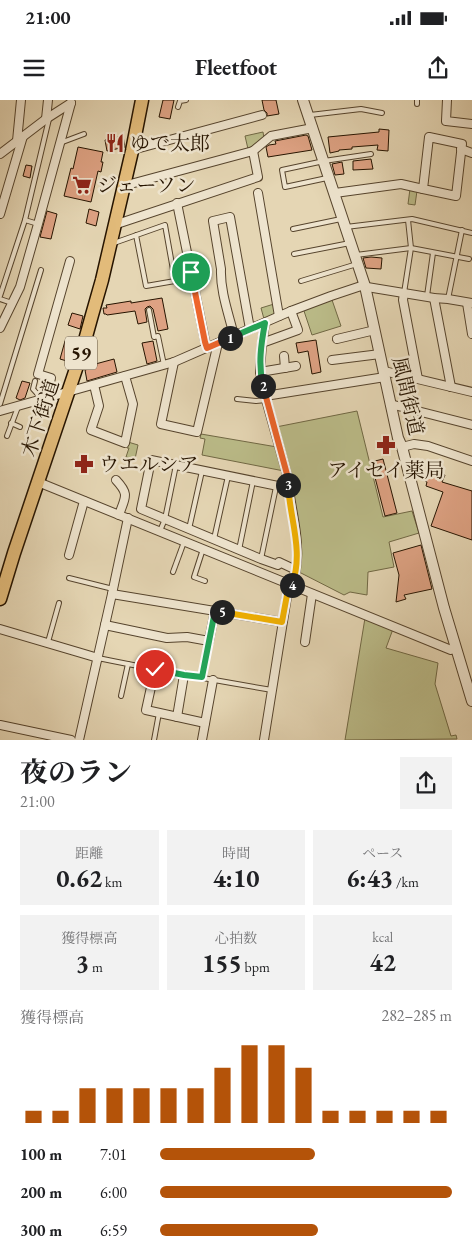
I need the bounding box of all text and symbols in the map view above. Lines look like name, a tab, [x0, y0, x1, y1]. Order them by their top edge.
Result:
text: 21:00	[25, 5, 71, 30]
text: Fleetfoot	[195, 53, 277, 82]
icon: menu	[20, 54, 48, 82]
icon: share	[424, 54, 452, 82]
place label: ゆで太郎	[130, 130, 210, 156]
restaurant icon: ゆで太郎	[104, 132, 126, 154]
place label: ジェーソン	[97, 172, 196, 198]
supermarket icon: ジェーソン	[71, 174, 93, 196]
pin	[170, 251, 212, 293]
icon: arrive	[177, 258, 205, 286]
pin: 1	[218, 326, 242, 350]
text: 1	[227, 329, 234, 347]
road number: 59	[65, 337, 97, 370]
street label: 風間街道	[386, 354, 430, 438]
pin: 2	[250, 374, 276, 398]
street label: 木下街道	[15, 376, 65, 460]
text: 2	[260, 377, 267, 395]
pharmacy icon: アイセイ薬局	[375, 434, 397, 456]
place label: ウエルシア	[99, 451, 199, 477]
pharmacy icon: ウエルシア	[73, 453, 95, 475]
place label: アイセイ薬局	[328, 457, 445, 483]
pin: 3	[276, 472, 300, 498]
text: 3	[285, 476, 292, 494]
pin: 4	[280, 572, 304, 598]
text: 4	[289, 576, 296, 594]
pin: 5	[210, 600, 234, 624]
text: 5	[219, 603, 226, 621]
pin	[134, 648, 176, 690]
icon: check	[141, 655, 169, 683]
text: 夜のラン	[20, 754, 132, 790]
button: share	[400, 757, 452, 809]
text: 21:00	[20, 791, 55, 812]
text: 距離	[75, 844, 103, 862]
text: 時間	[222, 844, 250, 862]
text: ペース	[362, 844, 403, 862]
text: 0.62	[56, 862, 102, 894]
text: 4:10	[213, 862, 259, 894]
text: 6:43	[346, 862, 393, 894]
text: km	[102, 873, 122, 891]
text: /km	[393, 873, 419, 891]
text: kcal	[372, 928, 393, 946]
text: 獲得標高	[61, 929, 117, 947]
text: 心拍数	[215, 929, 257, 947]
text: 42	[369, 946, 396, 978]
text: 3	[76, 947, 89, 979]
text: 155	[202, 947, 242, 979]
text: m	[89, 958, 103, 976]
text: bpm	[242, 958, 270, 976]
text: 282–285 m	[381, 1005, 452, 1026]
text: 獲得標高	[20, 1007, 84, 1028]
text: 100 m	[20, 1144, 62, 1165]
text: 7:01	[100, 1144, 127, 1165]
text: 200 m	[20, 1182, 62, 1203]
text: 6:00	[100, 1182, 127, 1203]
text: 300 m	[20, 1220, 62, 1241]
text: 6:59	[100, 1220, 127, 1241]

